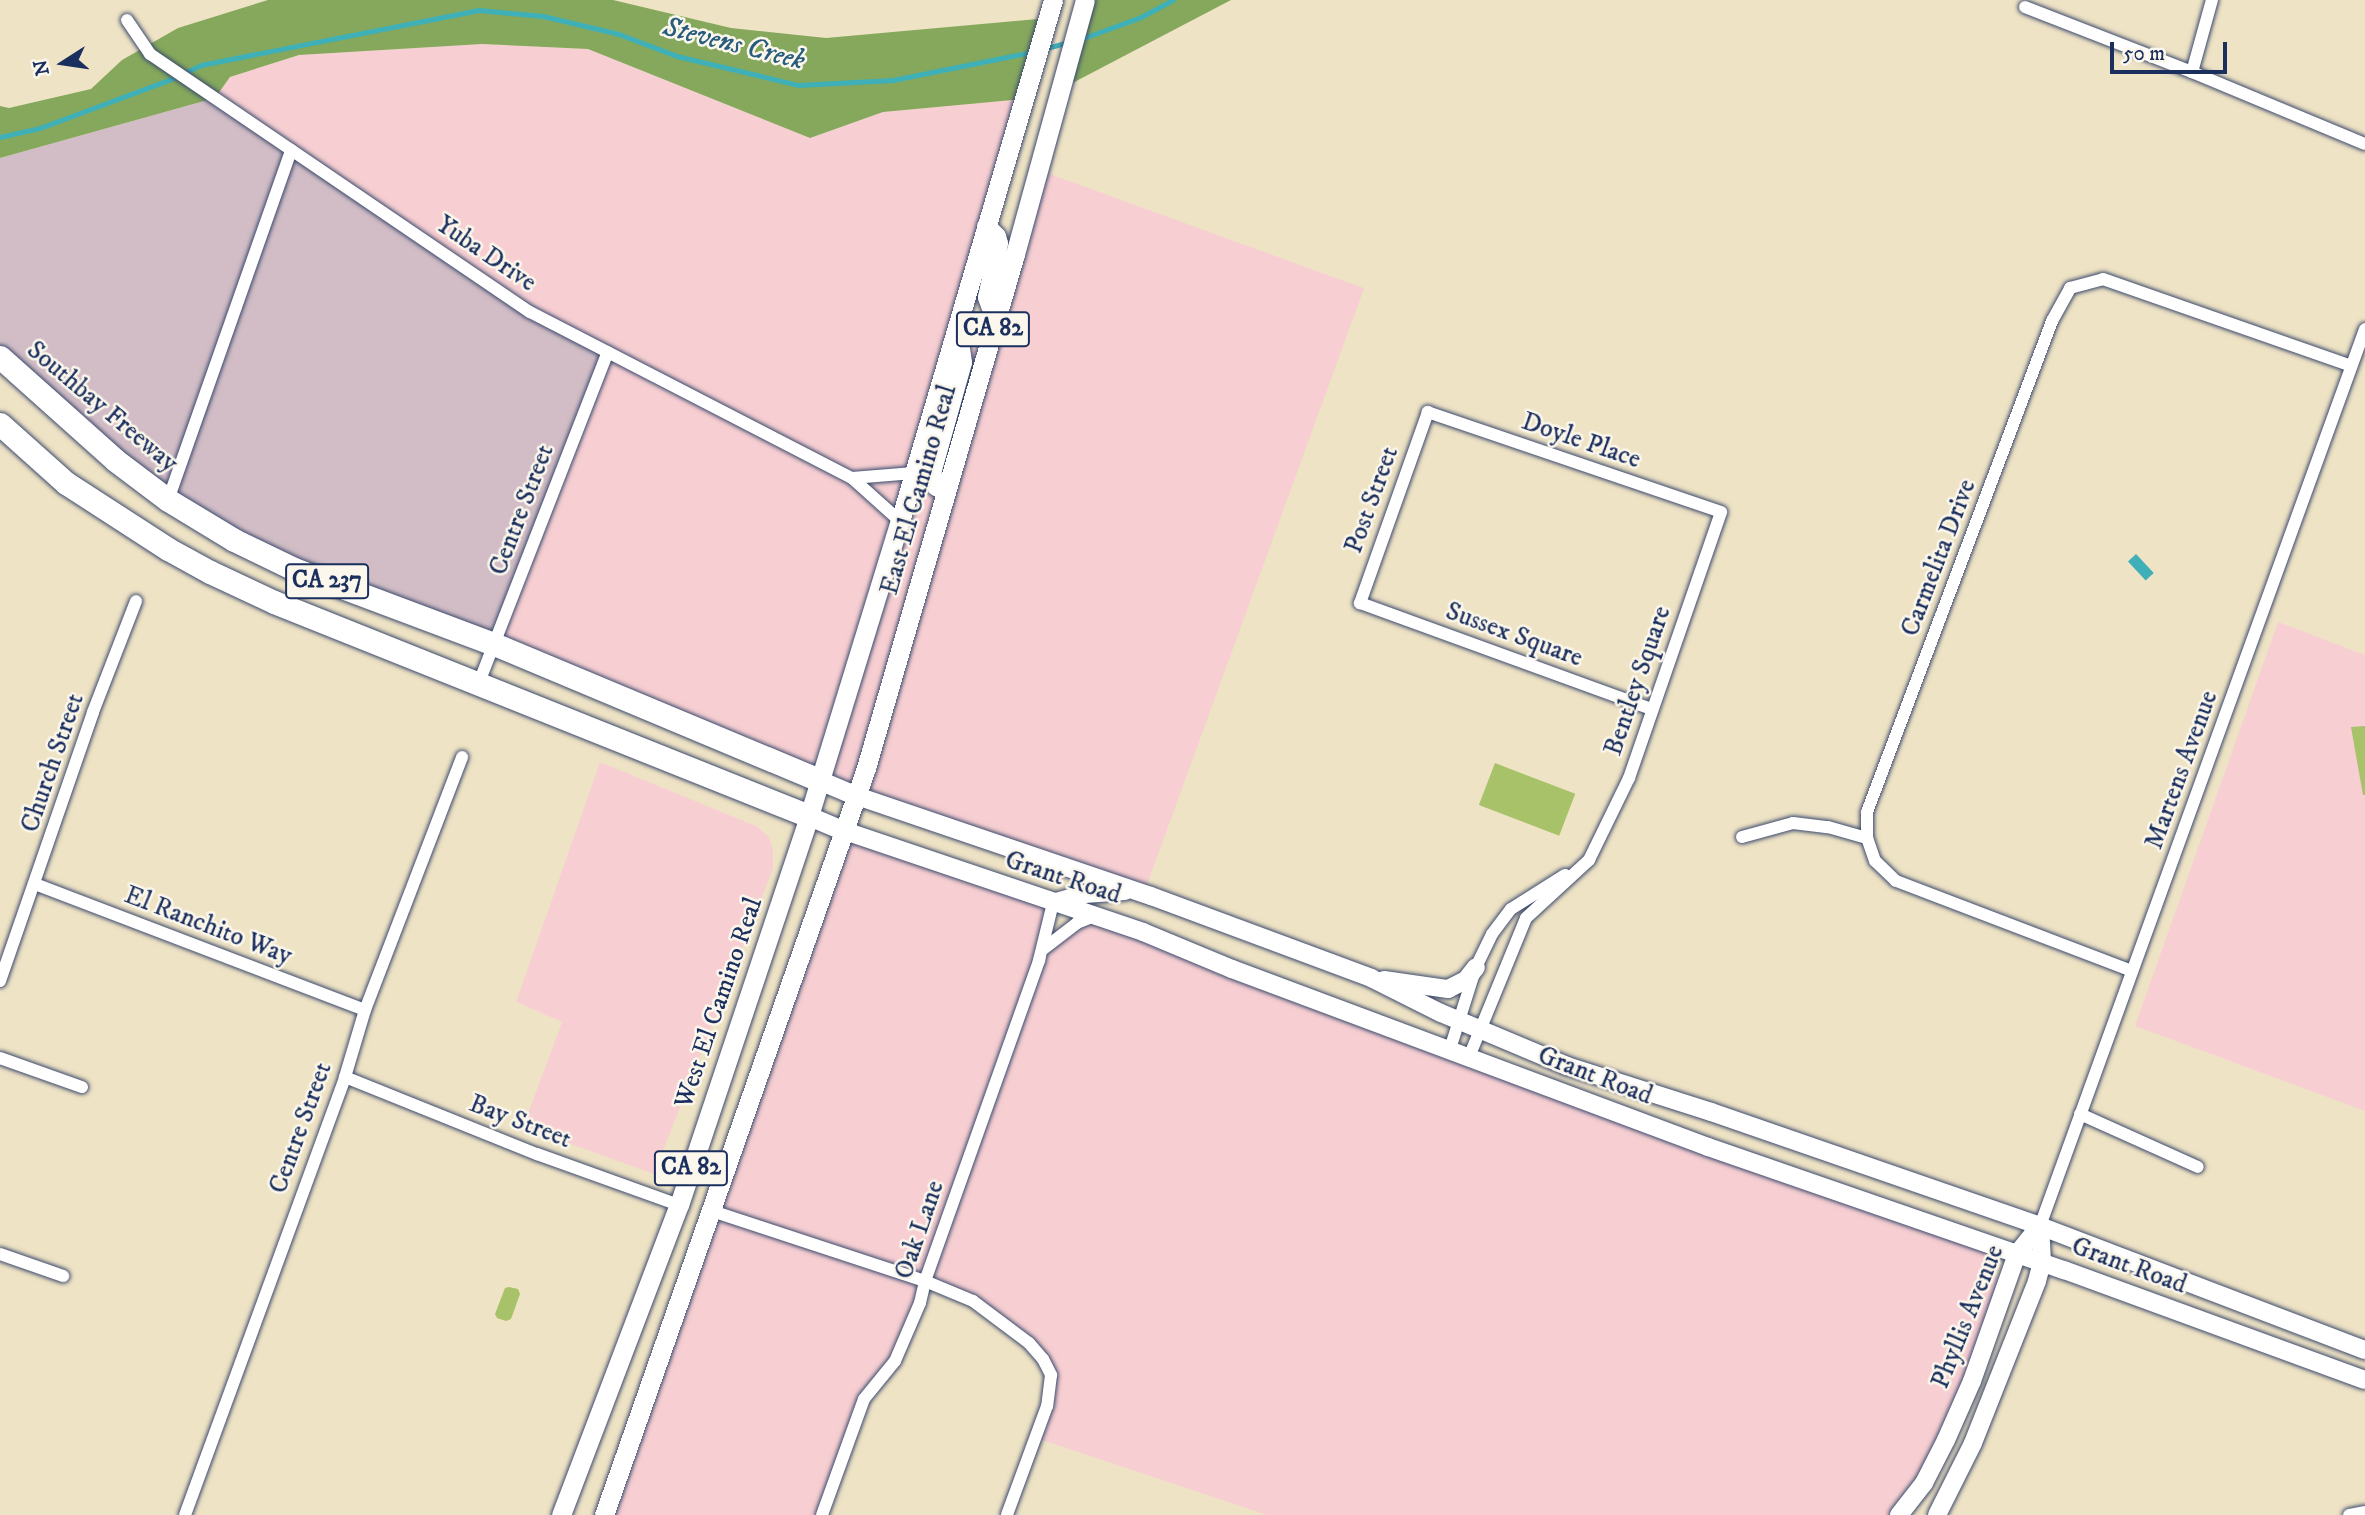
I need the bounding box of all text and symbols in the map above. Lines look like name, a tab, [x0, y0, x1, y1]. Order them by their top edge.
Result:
water label: Stevens Creek	[660, 10, 808, 78]
north arrow	[28, 28, 98, 98]
scale bar	[2113, 28, 2230, 72]
text: 50 m	[2123, 41, 2165, 67]
text: N	[29, 57, 55, 78]
street label: Yuba Drive	[430, 209, 542, 299]
road number: CA 82	[954, 308, 1032, 350]
street label: Southbay Freeway	[20, 335, 184, 479]
street label: East El Camino Real	[874, 381, 964, 599]
street label: Doyle Place	[1517, 406, 1645, 476]
street label: Centre Street	[483, 440, 561, 580]
street label: Post Street	[1338, 442, 1406, 558]
street label: Carmelita Drive	[1895, 475, 1983, 641]
road number: CA 237	[285, 560, 369, 602]
street label: Sussex Square	[1441, 596, 1587, 674]
street label: Bentley Square	[1598, 602, 1678, 760]
street label: Martens Avenue	[2139, 686, 2225, 854]
street label: Church Street	[15, 689, 91, 837]
street label: Grant Road	[1001, 845, 1125, 911]
street label: El Ranchito Way	[120, 880, 296, 972]
street label: West El Camino Real	[668, 894, 770, 1112]
street label: Grant Road	[1533, 1040, 1657, 1112]
street label: Centre Street	[263, 1058, 339, 1198]
street label: Bay Street	[465, 1088, 575, 1156]
road number: CA 82	[652, 1148, 730, 1188]
street label: Oak Lane	[889, 1177, 951, 1283]
street label: Grant Road	[2067, 1231, 2191, 1301]
street label: Phyllis Avenue	[1925, 1241, 2011, 1393]

